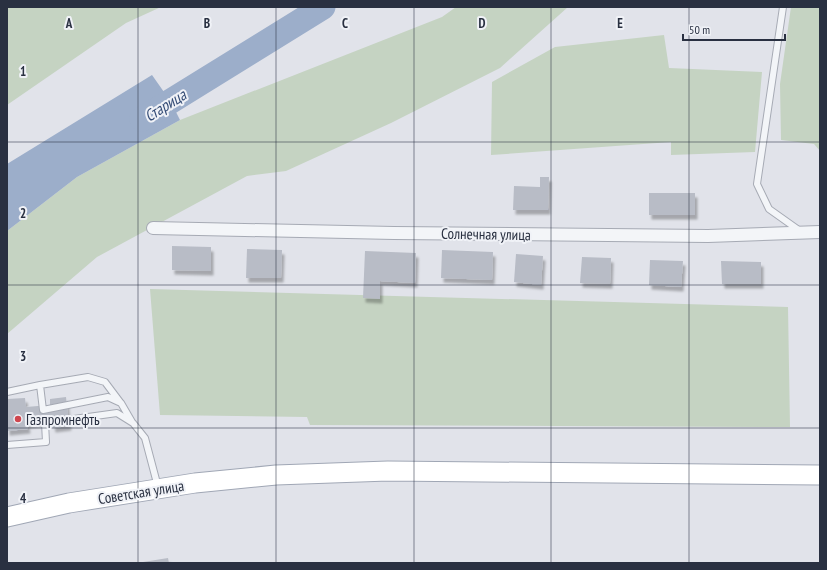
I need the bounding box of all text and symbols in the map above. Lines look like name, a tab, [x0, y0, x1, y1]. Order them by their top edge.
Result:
text: A	[65, 15, 73, 32]
text: B	[204, 15, 210, 32]
text: C	[342, 15, 348, 32]
text: D	[479, 15, 486, 32]
text: E	[617, 15, 623, 32]
scale bar	[683, 16, 785, 42]
text: 50 m	[689, 22, 710, 37]
text: 1	[20, 63, 26, 80]
water label: Старица	[140, 84, 191, 126]
text: 2	[20, 205, 26, 222]
street label: Солнечная улица	[441, 224, 531, 244]
text: 3	[20, 348, 26, 365]
place label: Газпромнефть	[26, 410, 100, 429]
marker: Газпромнефть	[13, 414, 23, 424]
street label: Советская улица	[97, 476, 185, 508]
text: 4	[20, 490, 27, 507]

